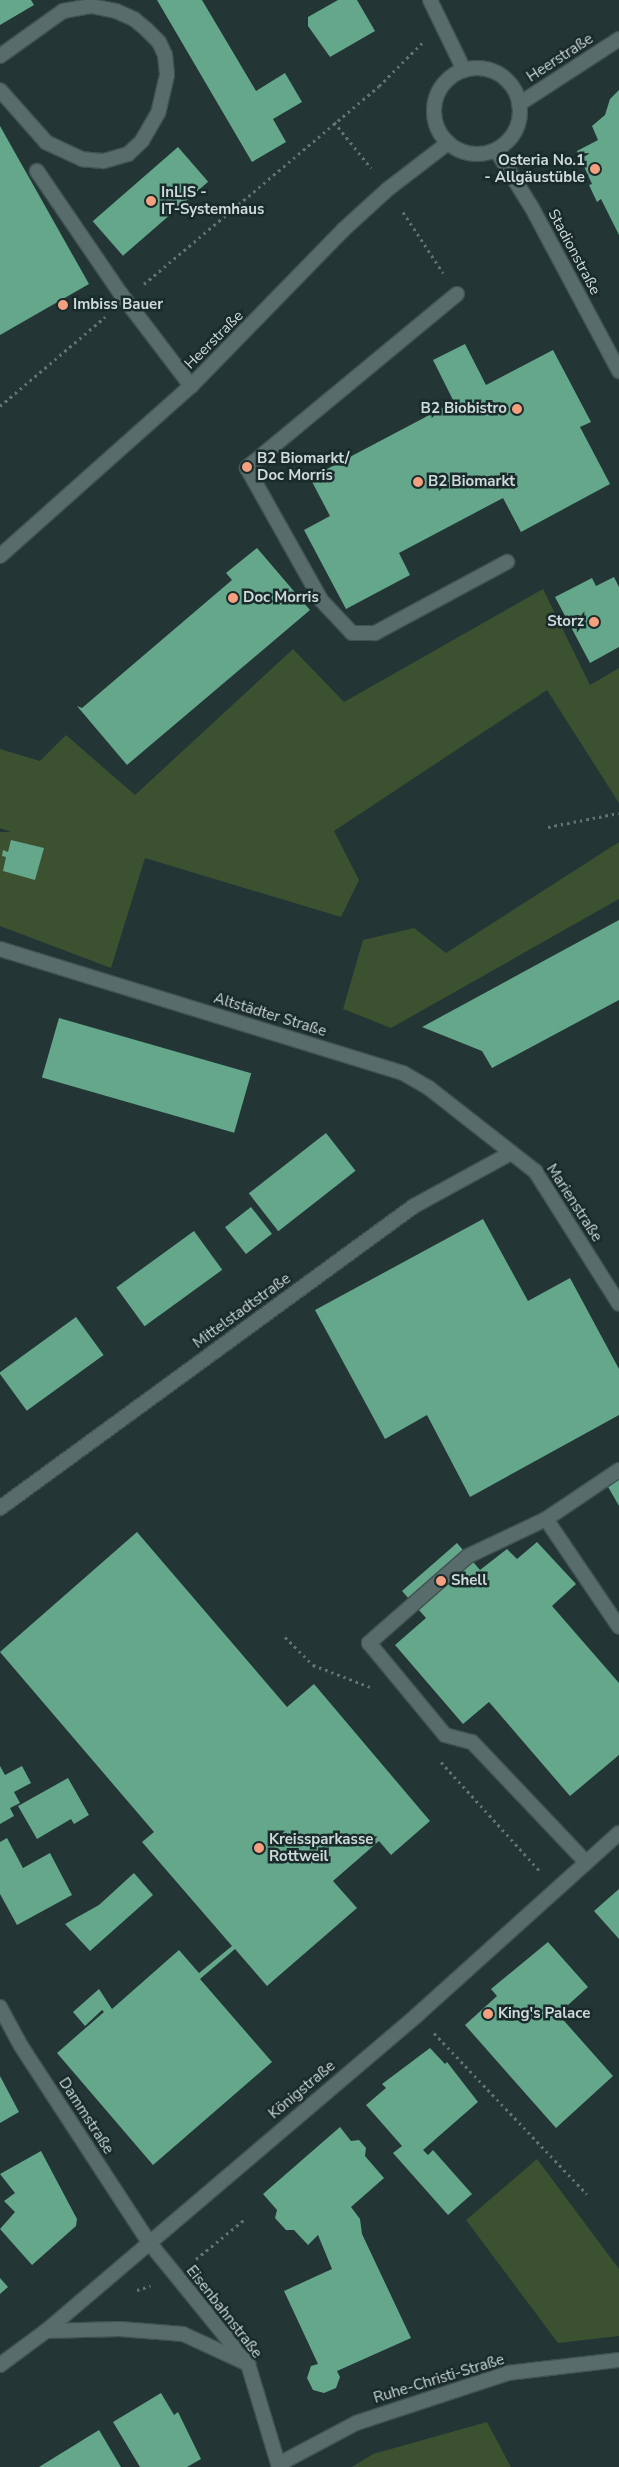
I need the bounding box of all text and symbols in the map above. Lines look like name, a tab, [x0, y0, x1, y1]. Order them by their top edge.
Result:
street label: Heerstraße	[523, 30, 597, 86]
place label: Osteria No.1 - Allgäustüble	[484, 151, 585, 186]
marker: Osteria No.1 - Allgäustüble	[589, 163, 601, 175]
place label: InLIS - IT-Systemhaus	[161, 183, 264, 218]
marker: InLIS - IT-Systemhaus	[145, 195, 157, 207]
street label: Stadionstraße	[544, 206, 604, 298]
place label: Imbiss Bauer	[73, 296, 163, 314]
marker: Imbiss Bauer	[57, 299, 69, 311]
street label: Heerstraße	[181, 307, 247, 373]
place label: B2 Biobistro	[421, 400, 507, 418]
marker: B2 Biobistro	[511, 403, 523, 415]
place label: B2 Biomarkt/ Doc Morris	[257, 449, 349, 484]
marker: B2 Biomarkt/ Doc Morris	[241, 461, 253, 473]
place label: B2 Biomarkt	[428, 473, 515, 491]
marker: B2 Biomarkt	[412, 476, 424, 488]
place label: Doc Morris	[243, 589, 319, 607]
marker: Doc Morris	[227, 592, 239, 604]
place label: Storz	[547, 613, 584, 631]
marker: Storz	[588, 616, 600, 628]
street label: Altstädter Straße	[211, 989, 329, 1041]
street label: Marienstraße	[542, 1161, 606, 1245]
street label: Mittelstadtstraße	[190, 1270, 294, 1352]
place label: Shell	[451, 1572, 487, 1590]
marker: Shell	[435, 1575, 447, 1587]
place label: Kreissparkasse Rottweil	[269, 1830, 373, 1865]
marker: Kreissparkasse Rottweil	[253, 1842, 265, 1854]
place label: King's Palace	[498, 2005, 590, 2023]
marker: King's Palace	[482, 2008, 494, 2020]
street label: Königstraße	[265, 2057, 339, 2123]
street label: Dammstraße	[55, 2074, 117, 2158]
street label: Eisenbahnstraße	[182, 2262, 266, 2362]
street label: Ruhe-Christi-Straße	[371, 2351, 507, 2407]

